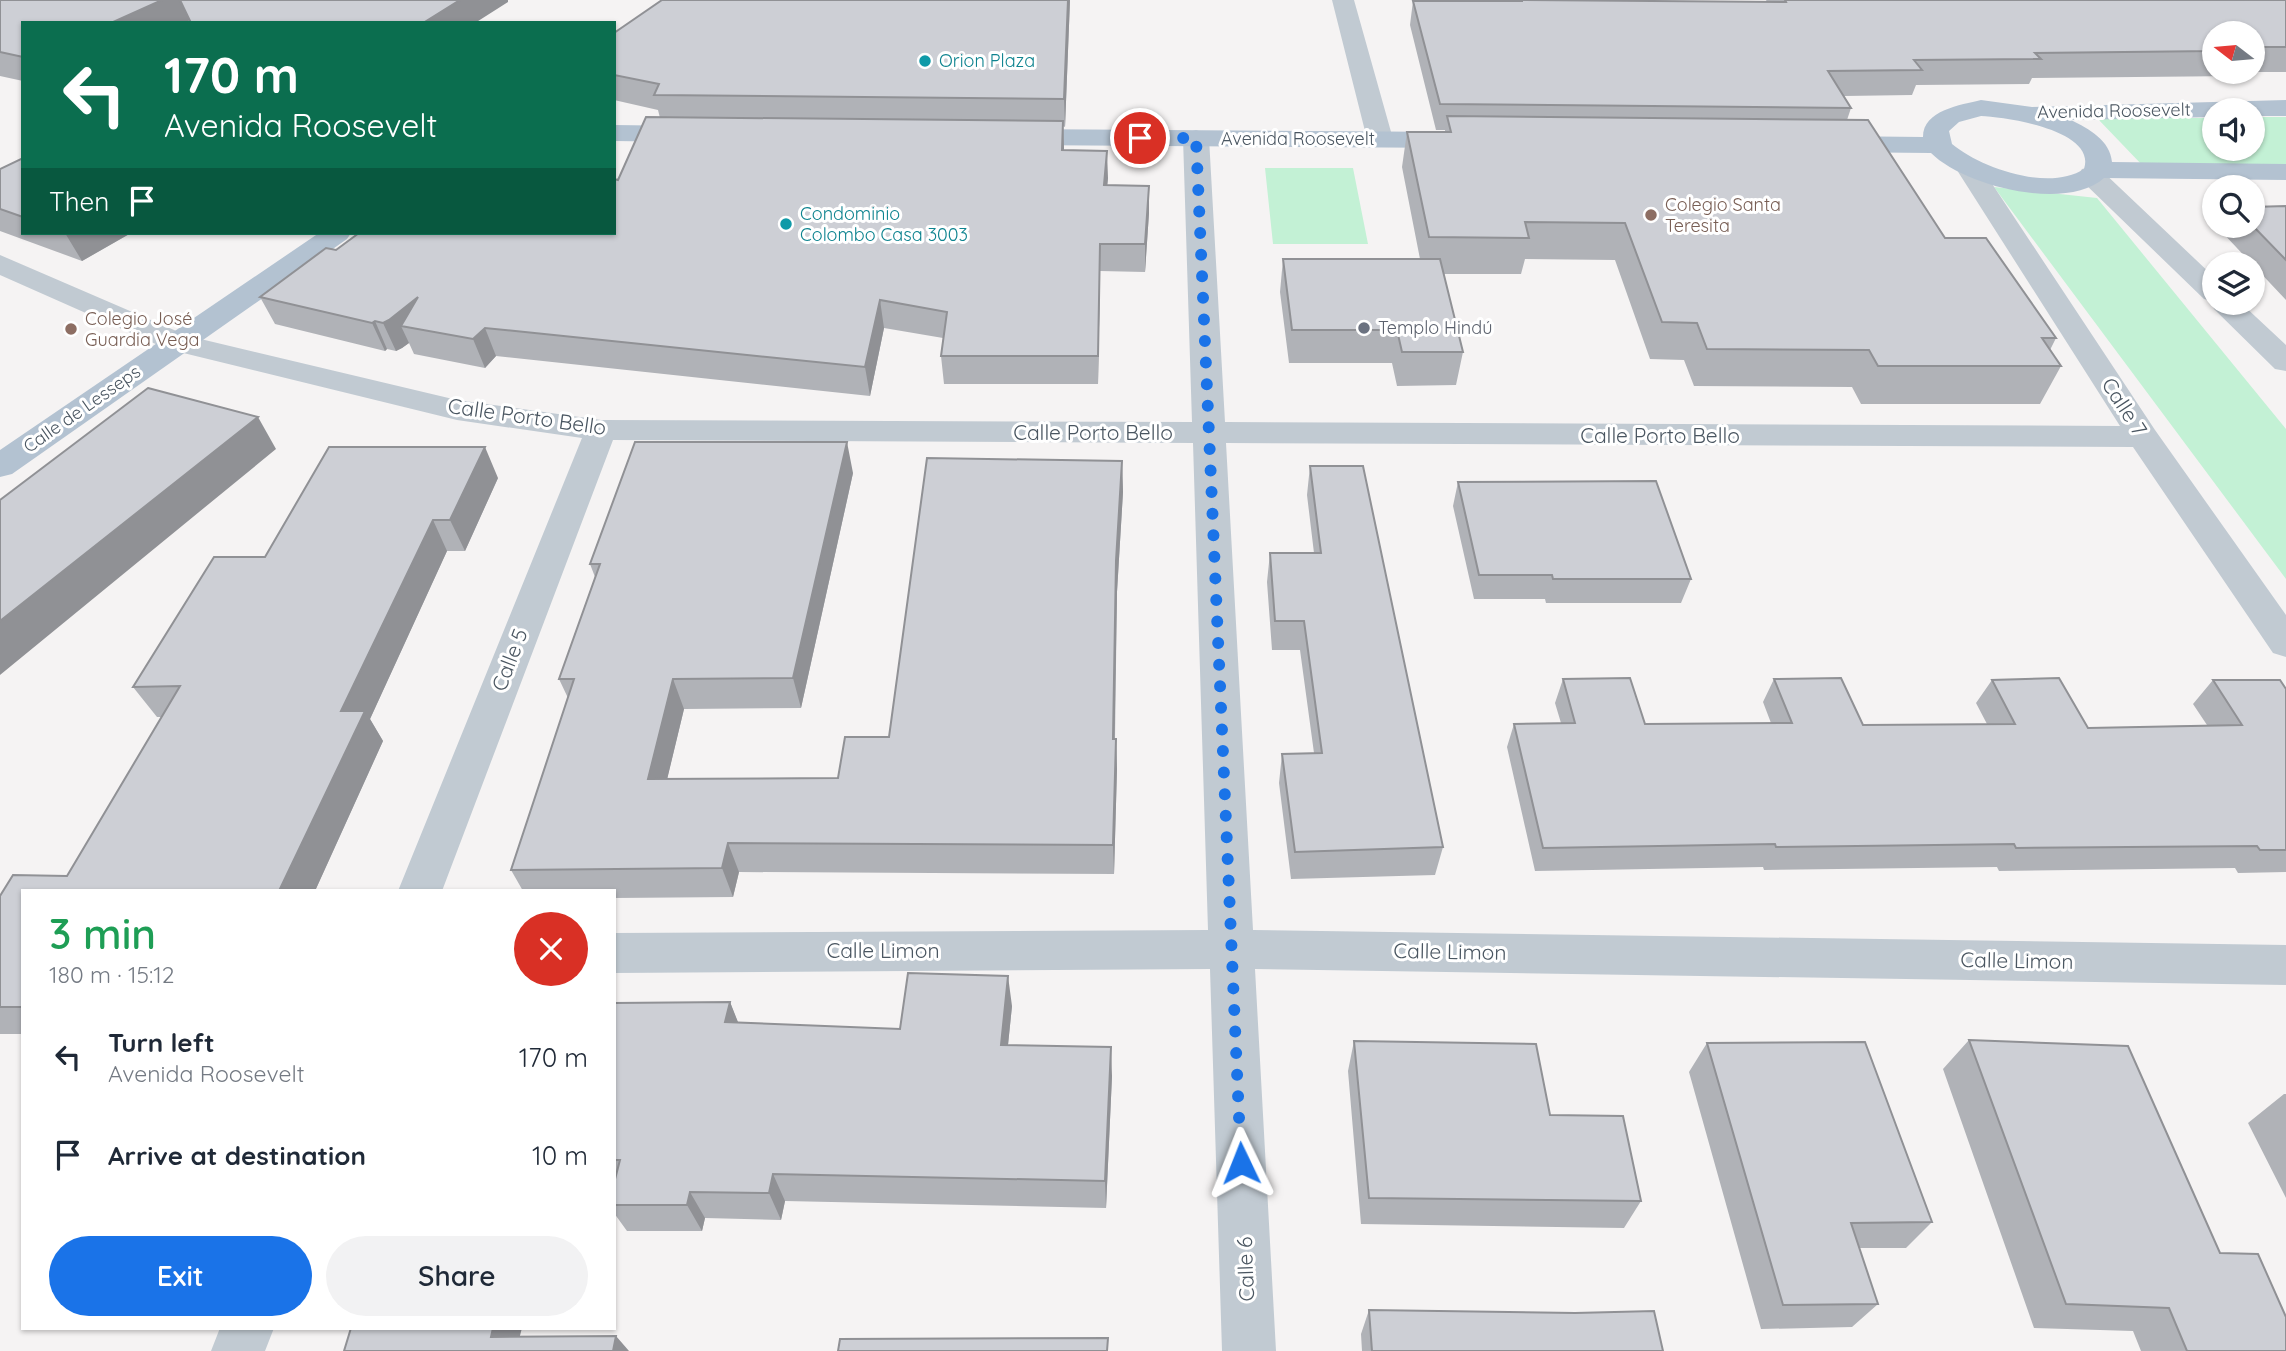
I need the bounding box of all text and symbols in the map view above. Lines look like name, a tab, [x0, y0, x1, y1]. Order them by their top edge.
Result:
north arrow	[2202, 21, 2264, 84]
map controls	[2202, 21, 2265, 315]
text: 170 m	[164, 44, 299, 105]
icon: left	[49, 49, 140, 140]
place label: Orion Plaza	[939, 49, 1035, 72]
marker: Orion Plaza	[917, 53, 933, 69]
street label: Avenida Roosevelt	[2037, 98, 2191, 123]
button: sound	[2202, 98, 2265, 161]
text: Avenida Roosevelt	[164, 105, 437, 145]
pin	[1110, 108, 1170, 168]
icon: arrive	[1121, 119, 1159, 157]
street label: Avenida Roosevelt	[1221, 127, 1375, 150]
button: search	[2202, 175, 2265, 238]
icon: arrive	[123, 182, 161, 220]
text: Then	[49, 185, 109, 218]
place label: Colegio Santa Teresita	[1665, 193, 1781, 237]
place label: Condominio Colombo Casa 3003	[800, 202, 968, 246]
marker: Colegio Santa Teresita	[1643, 207, 1659, 223]
marker: Condominio Colombo Casa 3003	[778, 216, 794, 232]
button: layers	[2202, 252, 2265, 315]
place label: Colegio José Guardia Vega	[85, 307, 199, 351]
place label: Templo Hindú	[1378, 316, 1493, 339]
marker: Templo Hindú	[1356, 320, 1372, 336]
marker: Colegio José Guardia Vega	[63, 321, 79, 337]
street label: Calle de Lesseps	[19, 360, 145, 458]
street label: Calle 7	[2096, 372, 2153, 441]
street label: Calle Porto Bello	[446, 392, 608, 440]
street label: Calle Porto Bello	[1013, 419, 1173, 445]
street label: Calle Porto Bello	[1580, 422, 1740, 448]
street label: Calle 5	[485, 625, 533, 695]
text: 3 min	[49, 907, 156, 960]
button: close	[514, 912, 588, 986]
street label: Calle Limon	[826, 937, 940, 963]
street label: Calle Limon	[1393, 937, 1507, 965]
street label: Calle Limon	[1960, 946, 2074, 974]
text: 180 m · 15:12	[49, 960, 175, 989]
text: Turn left	[108, 1026, 215, 1059]
icon: left	[49, 1038, 87, 1076]
text: 170 m	[519, 1041, 588, 1074]
text: Avenida Roosevelt	[108, 1059, 304, 1088]
position arrow	[1204, 1126, 1278, 1200]
icon: arrive	[49, 1136, 87, 1174]
text: Arrive at destination	[108, 1139, 366, 1172]
text: 10 m	[532, 1139, 588, 1172]
button: Exit	[49, 1236, 312, 1316]
button: Share	[326, 1236, 588, 1316]
street label: Calle 6	[1231, 1236, 1259, 1302]

